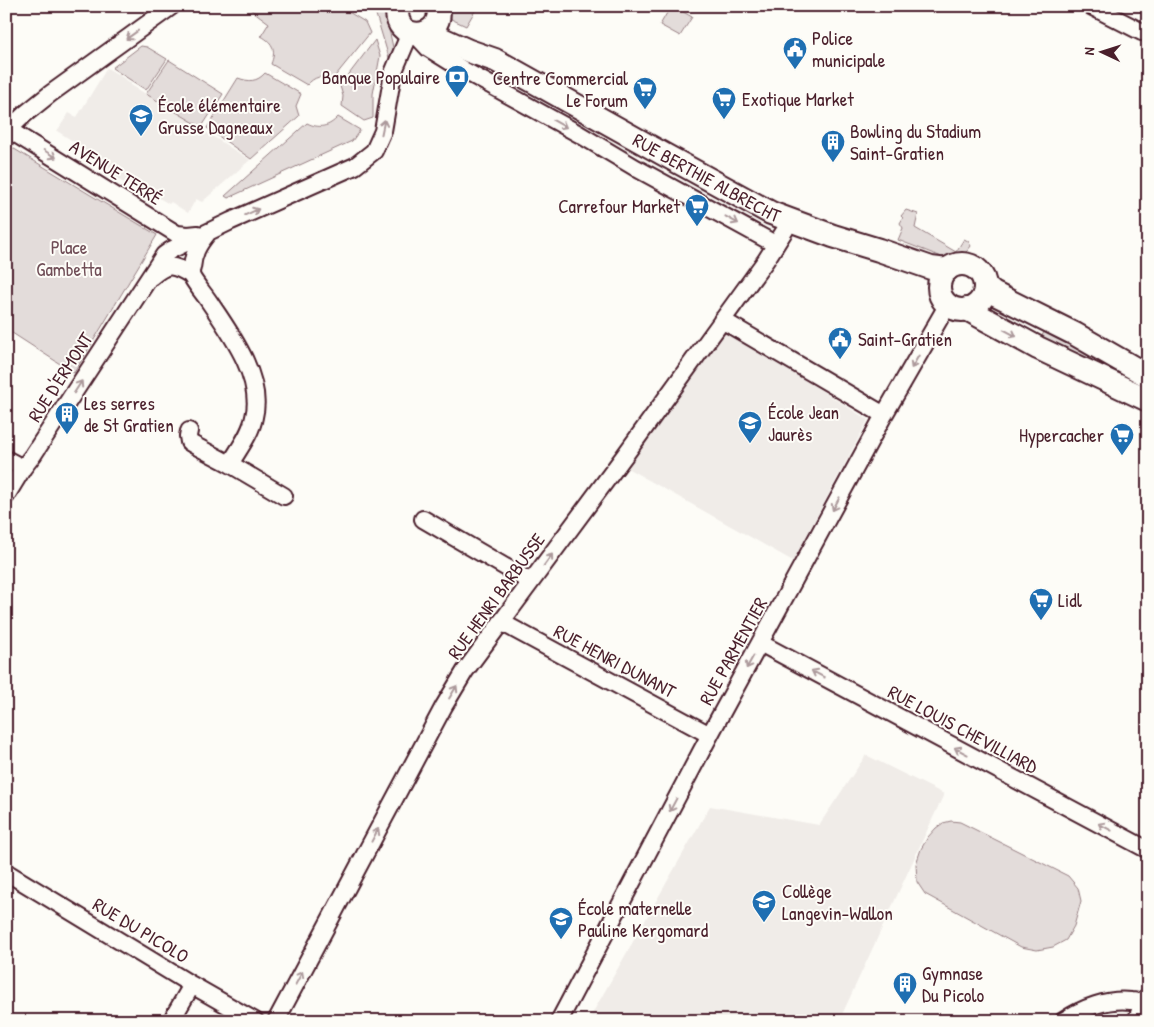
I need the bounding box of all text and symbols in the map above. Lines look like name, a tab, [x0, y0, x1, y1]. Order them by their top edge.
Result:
place label: Police municipale	[812, 25, 886, 73]
north arrow	[1076, 28, 1126, 78]
one-way arrow	[125, 30, 139, 40]
public building icon: Police municipale	[782, 36, 808, 70]
text: N	[1079, 46, 1098, 55]
place label: Banque Populaire	[322, 64, 440, 90]
bank icon: Banque Populaire	[444, 64, 470, 98]
place label: Centre Commercial Le Forum	[493, 65, 629, 113]
supermarket icon: Centre Commercial Le Forum	[632, 76, 658, 110]
supermarket icon: Exotique Market	[711, 86, 737, 120]
place label: Exotique Market	[742, 86, 854, 112]
place label: École élémentaire Grusse Dagneaux	[158, 92, 281, 140]
school or university icon: École élémentaire Grusse Dagneaux	[128, 103, 154, 137]
place label: Bowling du Stadium Saint-Gratien	[850, 118, 981, 166]
one-way arrow	[379, 119, 389, 135]
one-way arrow	[552, 119, 566, 129]
street label: RUE BERTHIE ALBRECHT	[628, 127, 785, 229]
building icon: Bowling du Stadium Saint-Gratien	[820, 129, 846, 163]
street label: AVENUE TERRÉ	[65, 133, 168, 211]
one-way arrow	[42, 150, 56, 160]
place label: Carrefour Market	[558, 193, 680, 219]
supermarket icon: Carrefour Market	[684, 193, 710, 227]
one-way arrow	[244, 206, 259, 216]
one-way arrow	[724, 216, 738, 226]
park label: Place Gambetta	[36, 234, 102, 282]
street label: RUE D'ERMONT	[21, 326, 99, 427]
public building icon: Saint-Gratien	[827, 326, 853, 360]
place label: Saint-Gratien	[858, 326, 952, 352]
one-way arrow	[1002, 329, 1017, 338]
one-way arrow	[910, 354, 919, 369]
one-way arrow	[73, 380, 83, 394]
place label: Les serres de St Gratien	[84, 390, 174, 438]
place label: École Jean Jaurès	[768, 399, 839, 447]
building icon: Les serres de St Gratien	[54, 401, 80, 435]
school or university icon: École Jean Jaurès	[737, 410, 763, 444]
place label: Hypercacher	[1019, 422, 1105, 448]
supermarket icon: Hypercacher	[1109, 422, 1135, 456]
one-way arrow	[831, 496, 840, 511]
street label: RUE HENRI BARBUSSE	[441, 527, 551, 664]
one-way arrow	[542, 554, 553, 567]
supermarket icon: Lidl	[1028, 587, 1054, 621]
place label: Lidl	[1058, 587, 1083, 613]
street label: RUE PARMENTIER	[693, 592, 773, 709]
street label: RUE HENRI DUNANT	[549, 618, 681, 705]
one-way arrow	[745, 654, 754, 669]
one-way arrow	[811, 669, 826, 678]
street label: RUE LOUIS CHEVILLIARD	[884, 679, 1042, 779]
one-way arrow	[448, 685, 458, 699]
one-way arrow	[954, 746, 969, 756]
one-way arrow	[668, 797, 677, 812]
one-way arrow	[1097, 822, 1112, 832]
one-way arrow	[371, 828, 381, 842]
place label: Collège Langevin-Wallon	[782, 878, 893, 926]
school or university icon: Collège Langevin-Wallon	[751, 889, 777, 923]
street label: RUE DU PICOLO	[88, 891, 194, 969]
place label: École maternelle Pauline Kergomard	[578, 895, 709, 943]
school or university icon: École maternelle Pauline Kergomard	[548, 906, 574, 940]
place label: Gymnase Du Picolo	[922, 960, 984, 1008]
one-way arrow	[294, 970, 304, 985]
building icon: Gymnase Du Picolo	[892, 971, 918, 1005]

